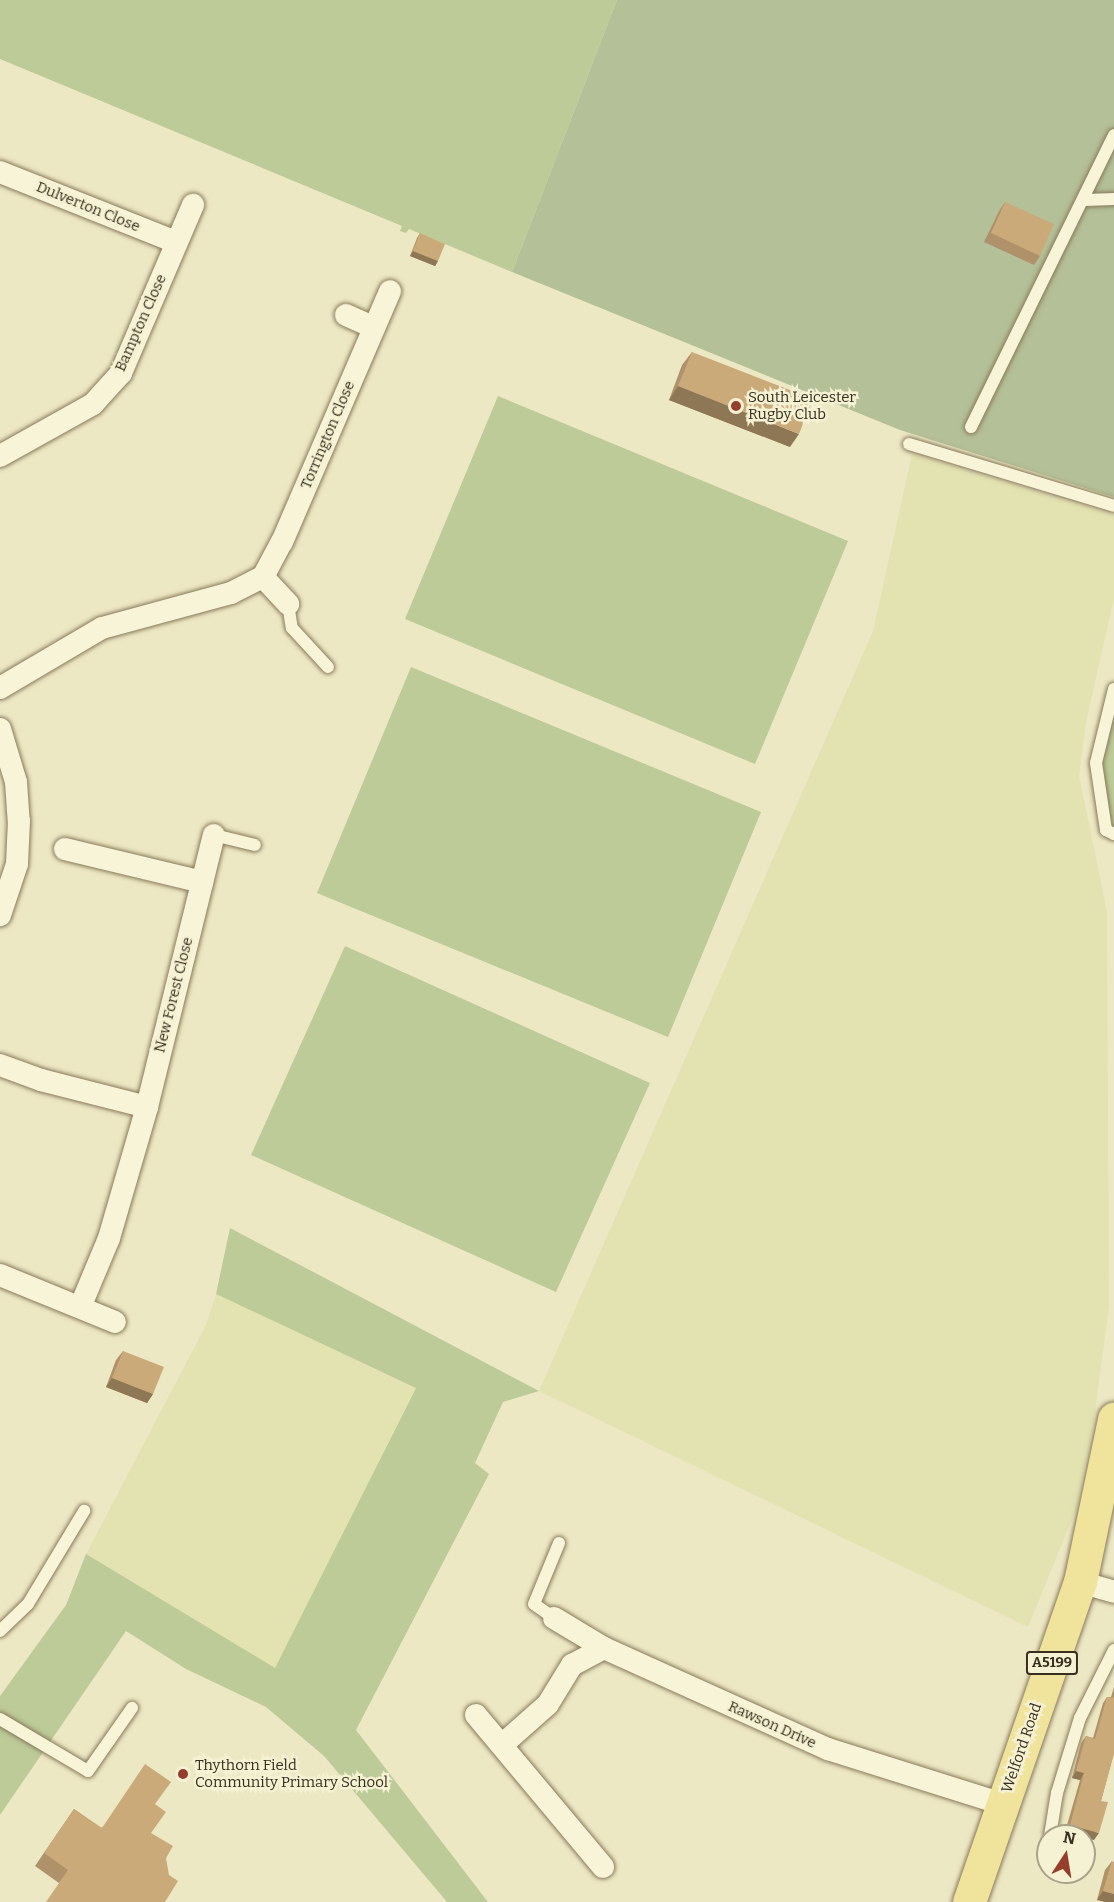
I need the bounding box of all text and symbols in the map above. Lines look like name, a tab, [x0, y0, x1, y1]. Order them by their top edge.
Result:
street label: Dulverton Close	[33, 178, 143, 236]
street label: Bampton Close	[111, 272, 171, 374]
street label: Torrington Close	[297, 378, 359, 492]
place label: South Leicester Rugby Club	[748, 388, 856, 423]
marker: South Leicester Rugby Club	[729, 399, 743, 413]
street label: New Forest Close	[151, 935, 197, 1055]
road number: A5199	[1025, 1652, 1079, 1674]
street label: Rawson Drive	[725, 1698, 819, 1752]
street label: Welford Road	[998, 1701, 1046, 1795]
place label: Thythorn Field Community Primary School	[195, 1756, 388, 1791]
marker: Thythorn Field Community Primary School	[176, 1767, 190, 1781]
north arrow	[1036, 1824, 1096, 1884]
text: N	[1061, 1827, 1077, 1848]

